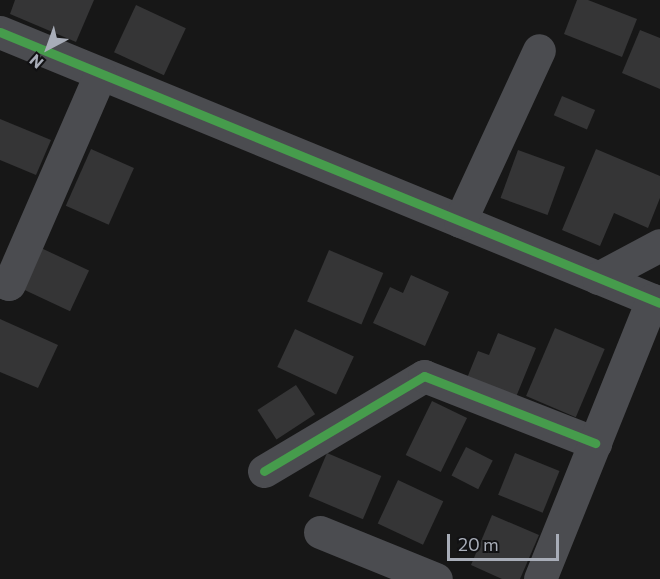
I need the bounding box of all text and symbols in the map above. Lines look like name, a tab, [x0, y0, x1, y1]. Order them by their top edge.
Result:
north arrow	[18, 18, 78, 78]
text: N	[25, 51, 47, 73]
scale bar	[450, 522, 562, 560]
text: 20 m	[458, 533, 499, 555]

